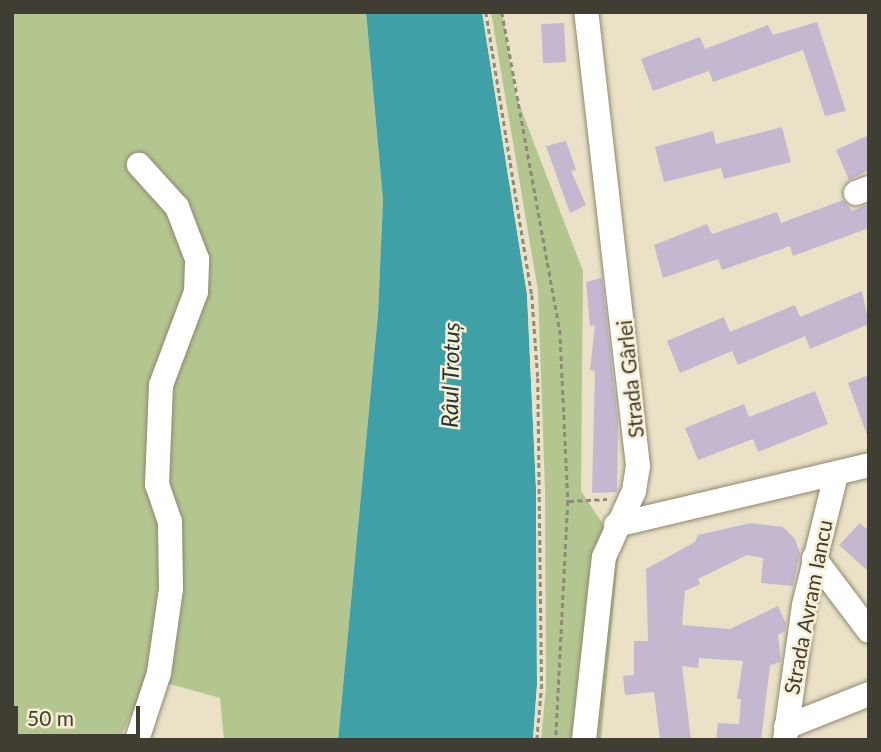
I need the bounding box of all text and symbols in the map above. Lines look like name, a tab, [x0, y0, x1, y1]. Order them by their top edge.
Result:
street label: Strada Gârlei	[611, 319, 649, 439]
water label: Râul Trotuș	[435, 321, 465, 429]
street label: Strada Avram Iancu	[779, 517, 837, 697]
scale bar	[18, 692, 144, 736]
text: 50 m	[27, 705, 74, 730]

